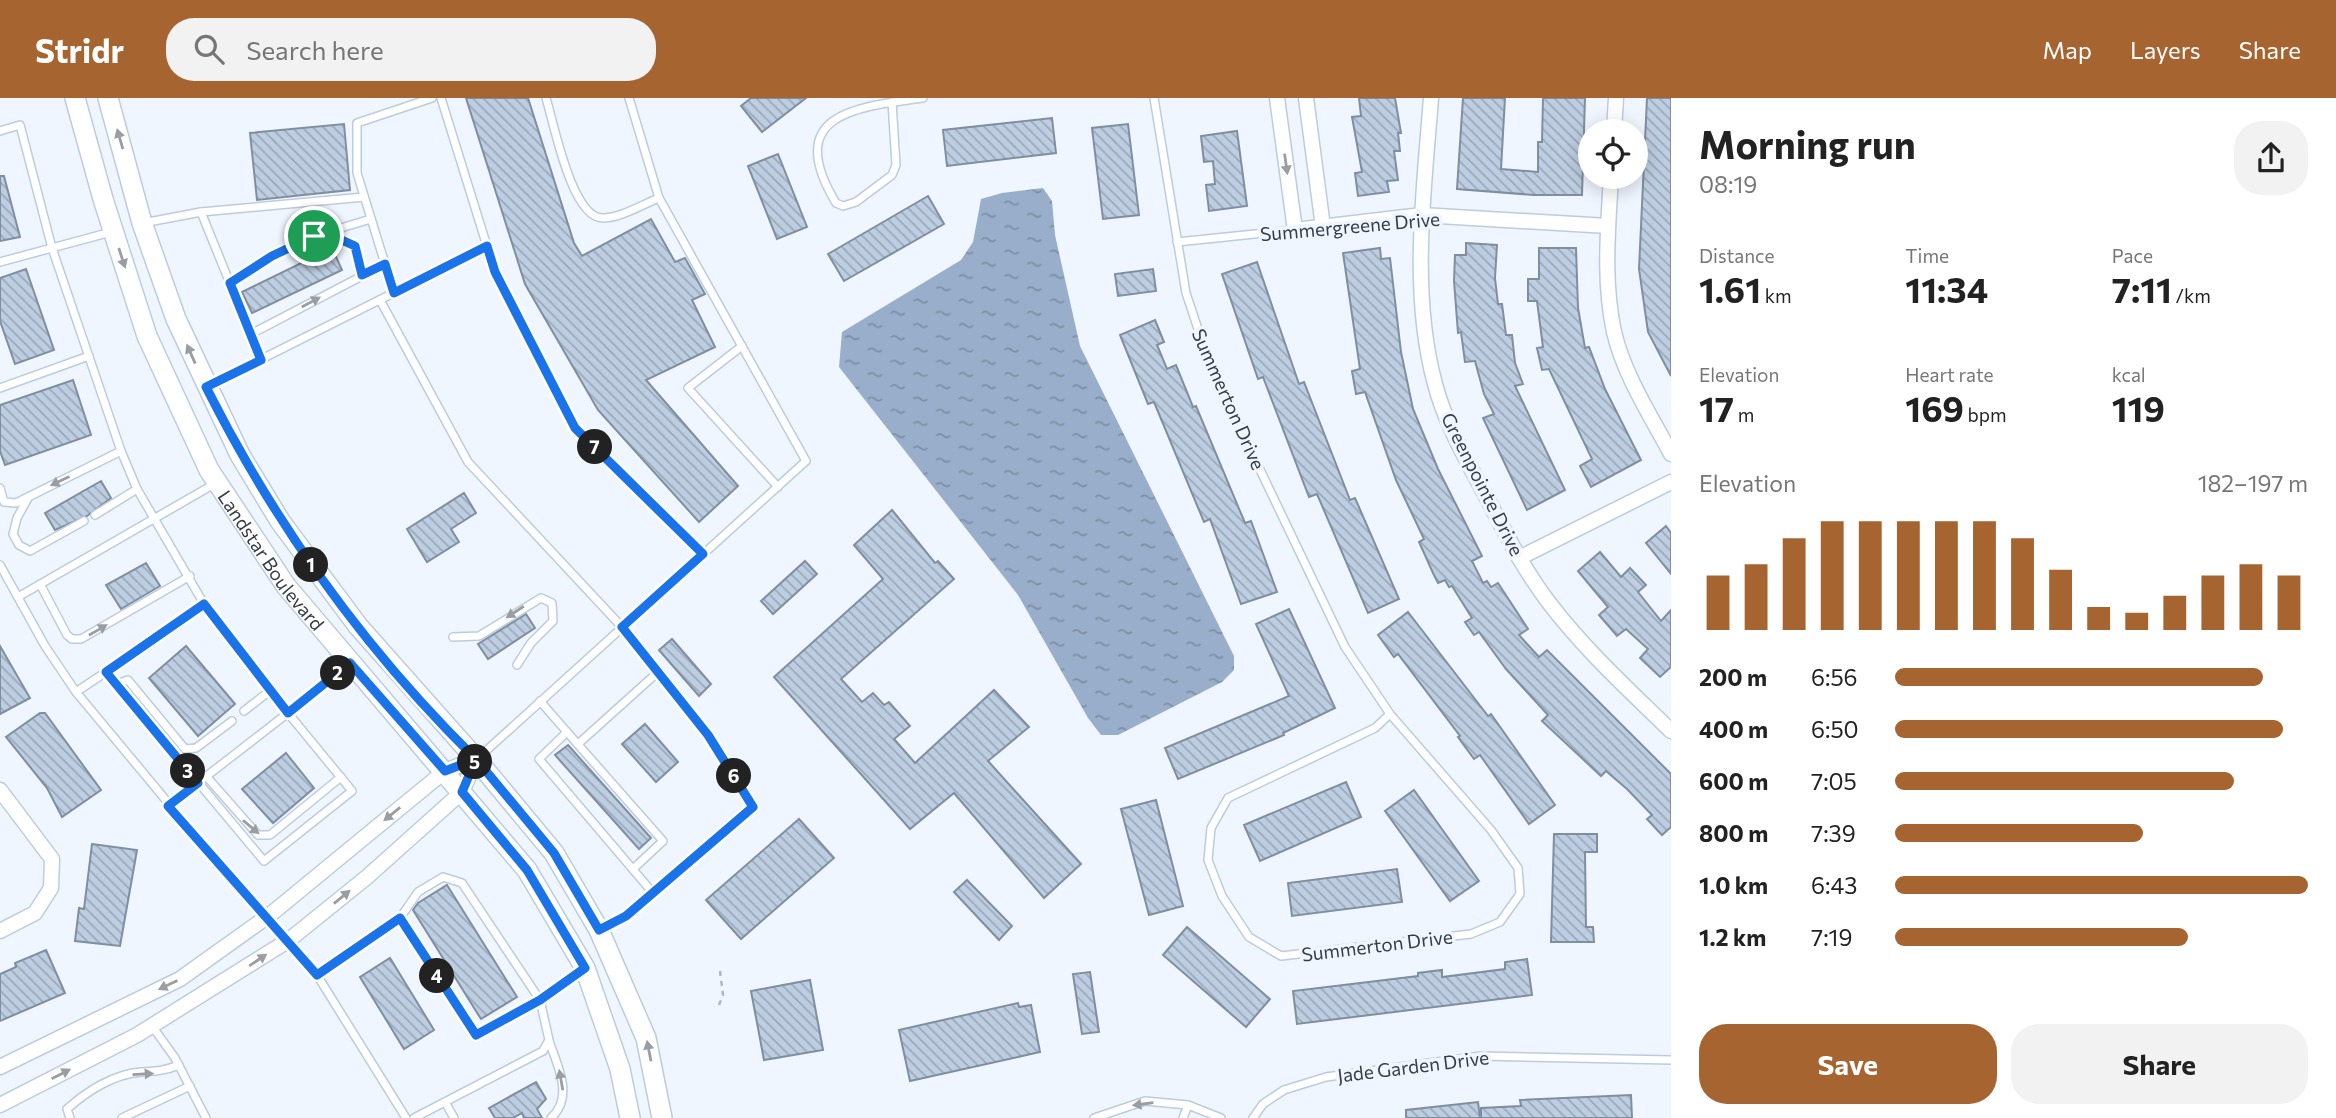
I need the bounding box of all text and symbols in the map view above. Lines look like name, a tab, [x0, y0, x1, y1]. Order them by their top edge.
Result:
search box	[166, 18, 656, 81]
text: Stridr	[35, 29, 124, 70]
icon: search	[190, 30, 228, 68]
text: Search here	[246, 34, 384, 65]
text: Map	[2043, 35, 2092, 64]
text: Layers	[2130, 35, 2201, 64]
text: Share	[2239, 35, 2301, 64]
map controls	[1578, 119, 1648, 189]
button: locate	[1578, 119, 1648, 189]
text: Morning run	[1699, 120, 1916, 167]
button: share	[2234, 121, 2308, 195]
one-way arrow	[114, 128, 125, 150]
one-way arrow	[1281, 153, 1292, 175]
text: 08:19	[1699, 170, 1757, 198]
pin	[284, 206, 344, 266]
street label: Summergreene Drive	[1259, 207, 1441, 245]
icon: arrive	[295, 217, 333, 255]
text: Distance	[1699, 244, 1775, 267]
text: Time	[1905, 244, 1949, 267]
text: Pace	[2112, 244, 2153, 267]
one-way arrow	[117, 247, 127, 268]
text: 1.61	[1699, 267, 1761, 310]
text: 11:34	[1905, 267, 1988, 310]
text: 7:11	[2112, 267, 2172, 310]
text: km	[1761, 284, 1792, 307]
text: /km	[2172, 284, 2211, 307]
one-way arrow	[301, 296, 321, 308]
street label: Summerton Drive	[1188, 325, 1270, 473]
one-way arrow	[185, 344, 196, 365]
text: Elevation	[1699, 363, 1779, 386]
text: Heart rate	[1905, 363, 1994, 386]
text: kcal	[2112, 363, 2146, 386]
text: 17	[1699, 386, 1734, 429]
text: 169	[1905, 386, 1964, 429]
text: 119	[2112, 386, 2165, 429]
text: m	[1734, 403, 1754, 426]
text: bpm	[1964, 403, 2007, 426]
street label: Greenpointe Drive	[1437, 409, 1529, 559]
pin: 7	[578, 430, 612, 464]
text: 7	[589, 435, 600, 458]
text: Elevation	[1699, 469, 1796, 497]
text: 182–197 m	[2198, 469, 2308, 497]
one-way arrow	[50, 476, 70, 487]
street label: Landstar Boulevard	[214, 485, 330, 635]
pin: 1	[294, 547, 328, 582]
text: 1	[306, 553, 315, 576]
one-way arrow	[505, 606, 524, 619]
one-way arrow	[88, 623, 107, 636]
pin: 2	[320, 656, 356, 690]
text: 2	[332, 661, 343, 684]
text: 200 m	[1699, 663, 1767, 691]
text: 6:56	[1811, 663, 1858, 691]
text: 400 m	[1699, 715, 1768, 743]
text: 6:50	[1811, 715, 1859, 743]
pin: 5	[458, 744, 492, 780]
text: 5	[469, 750, 480, 773]
pin: 3	[170, 754, 206, 788]
pin: 6	[716, 758, 752, 794]
text: 3	[182, 759, 193, 782]
text: 6	[728, 764, 739, 787]
text: 600 m	[1699, 767, 1768, 795]
text: 7:05	[1811, 767, 1857, 795]
one-way arrow	[383, 807, 401, 822]
one-way arrow	[242, 819, 260, 835]
text: 800 m	[1699, 819, 1768, 847]
text: 7:39	[1811, 819, 1856, 847]
text: 1.0 km	[1699, 871, 1768, 899]
text: 6:43	[1811, 871, 1857, 899]
one-way arrow	[333, 891, 351, 905]
text: 1.2 km	[1699, 923, 1766, 951]
text: 7:19	[1811, 923, 1852, 951]
street label: Summerton Drive	[1300, 924, 1454, 966]
one-way arrow	[248, 954, 267, 967]
pin: 4	[420, 958, 454, 994]
text: 4	[431, 964, 442, 987]
one-way arrow	[158, 979, 178, 991]
button: Save	[1699, 1024, 1997, 1104]
button: Share	[2011, 1024, 2308, 1104]
one-way arrow	[643, 1040, 654, 1062]
street label: Jade Garden Drive	[1336, 1045, 1490, 1087]
one-way arrow	[51, 1068, 71, 1080]
one-way arrow	[132, 1068, 154, 1079]
one-way arrow	[555, 1069, 566, 1091]
one-way arrow	[1132, 1098, 1154, 1109]

